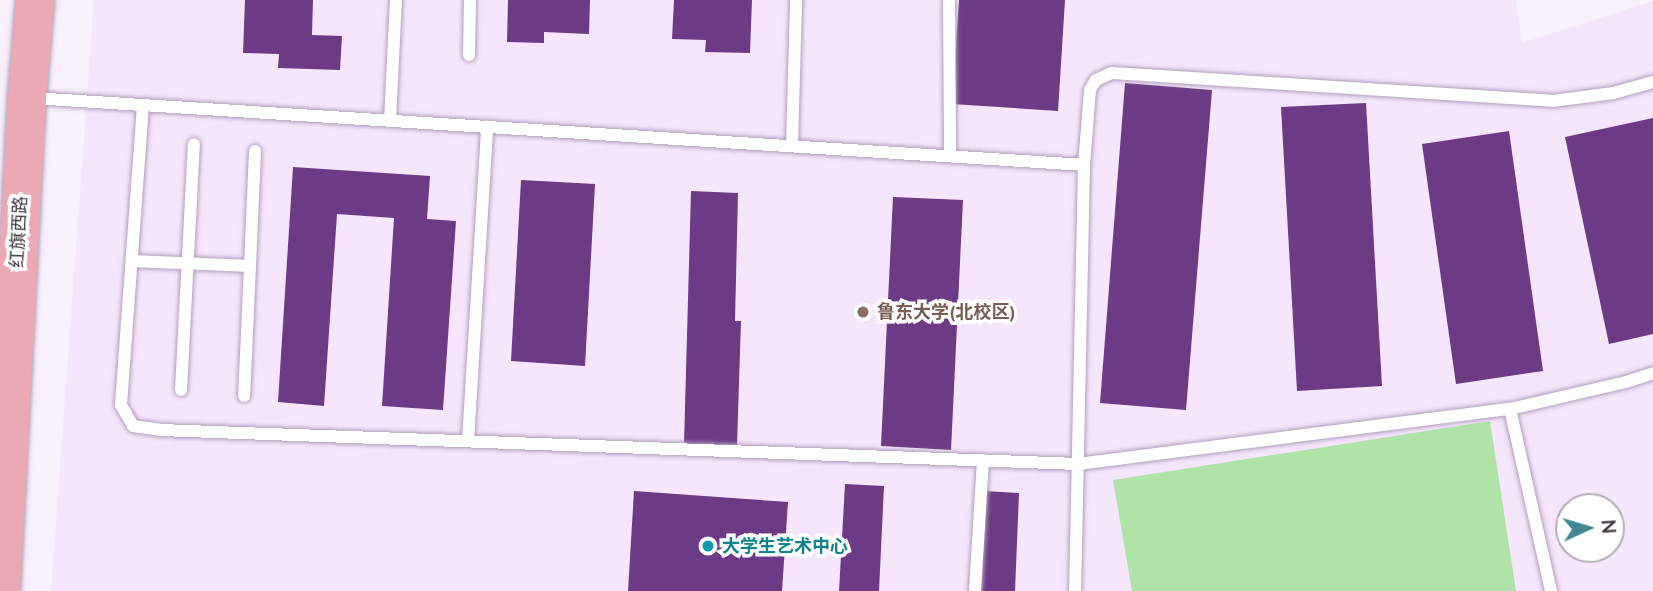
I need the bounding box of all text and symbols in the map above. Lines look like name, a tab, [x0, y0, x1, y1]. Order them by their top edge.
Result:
street label: 红旗西路	[6, 195, 32, 269]
place label: 鲁东大学(北校区)	[877, 301, 1016, 323]
marker: 鲁东大学(北校区)	[855, 304, 871, 320]
north arrow	[1555, 493, 1625, 563]
text: N	[1596, 519, 1621, 535]
place label: 大学生艺术中心	[722, 535, 848, 557]
marker: 大学生艺术中心	[700, 538, 716, 554]

